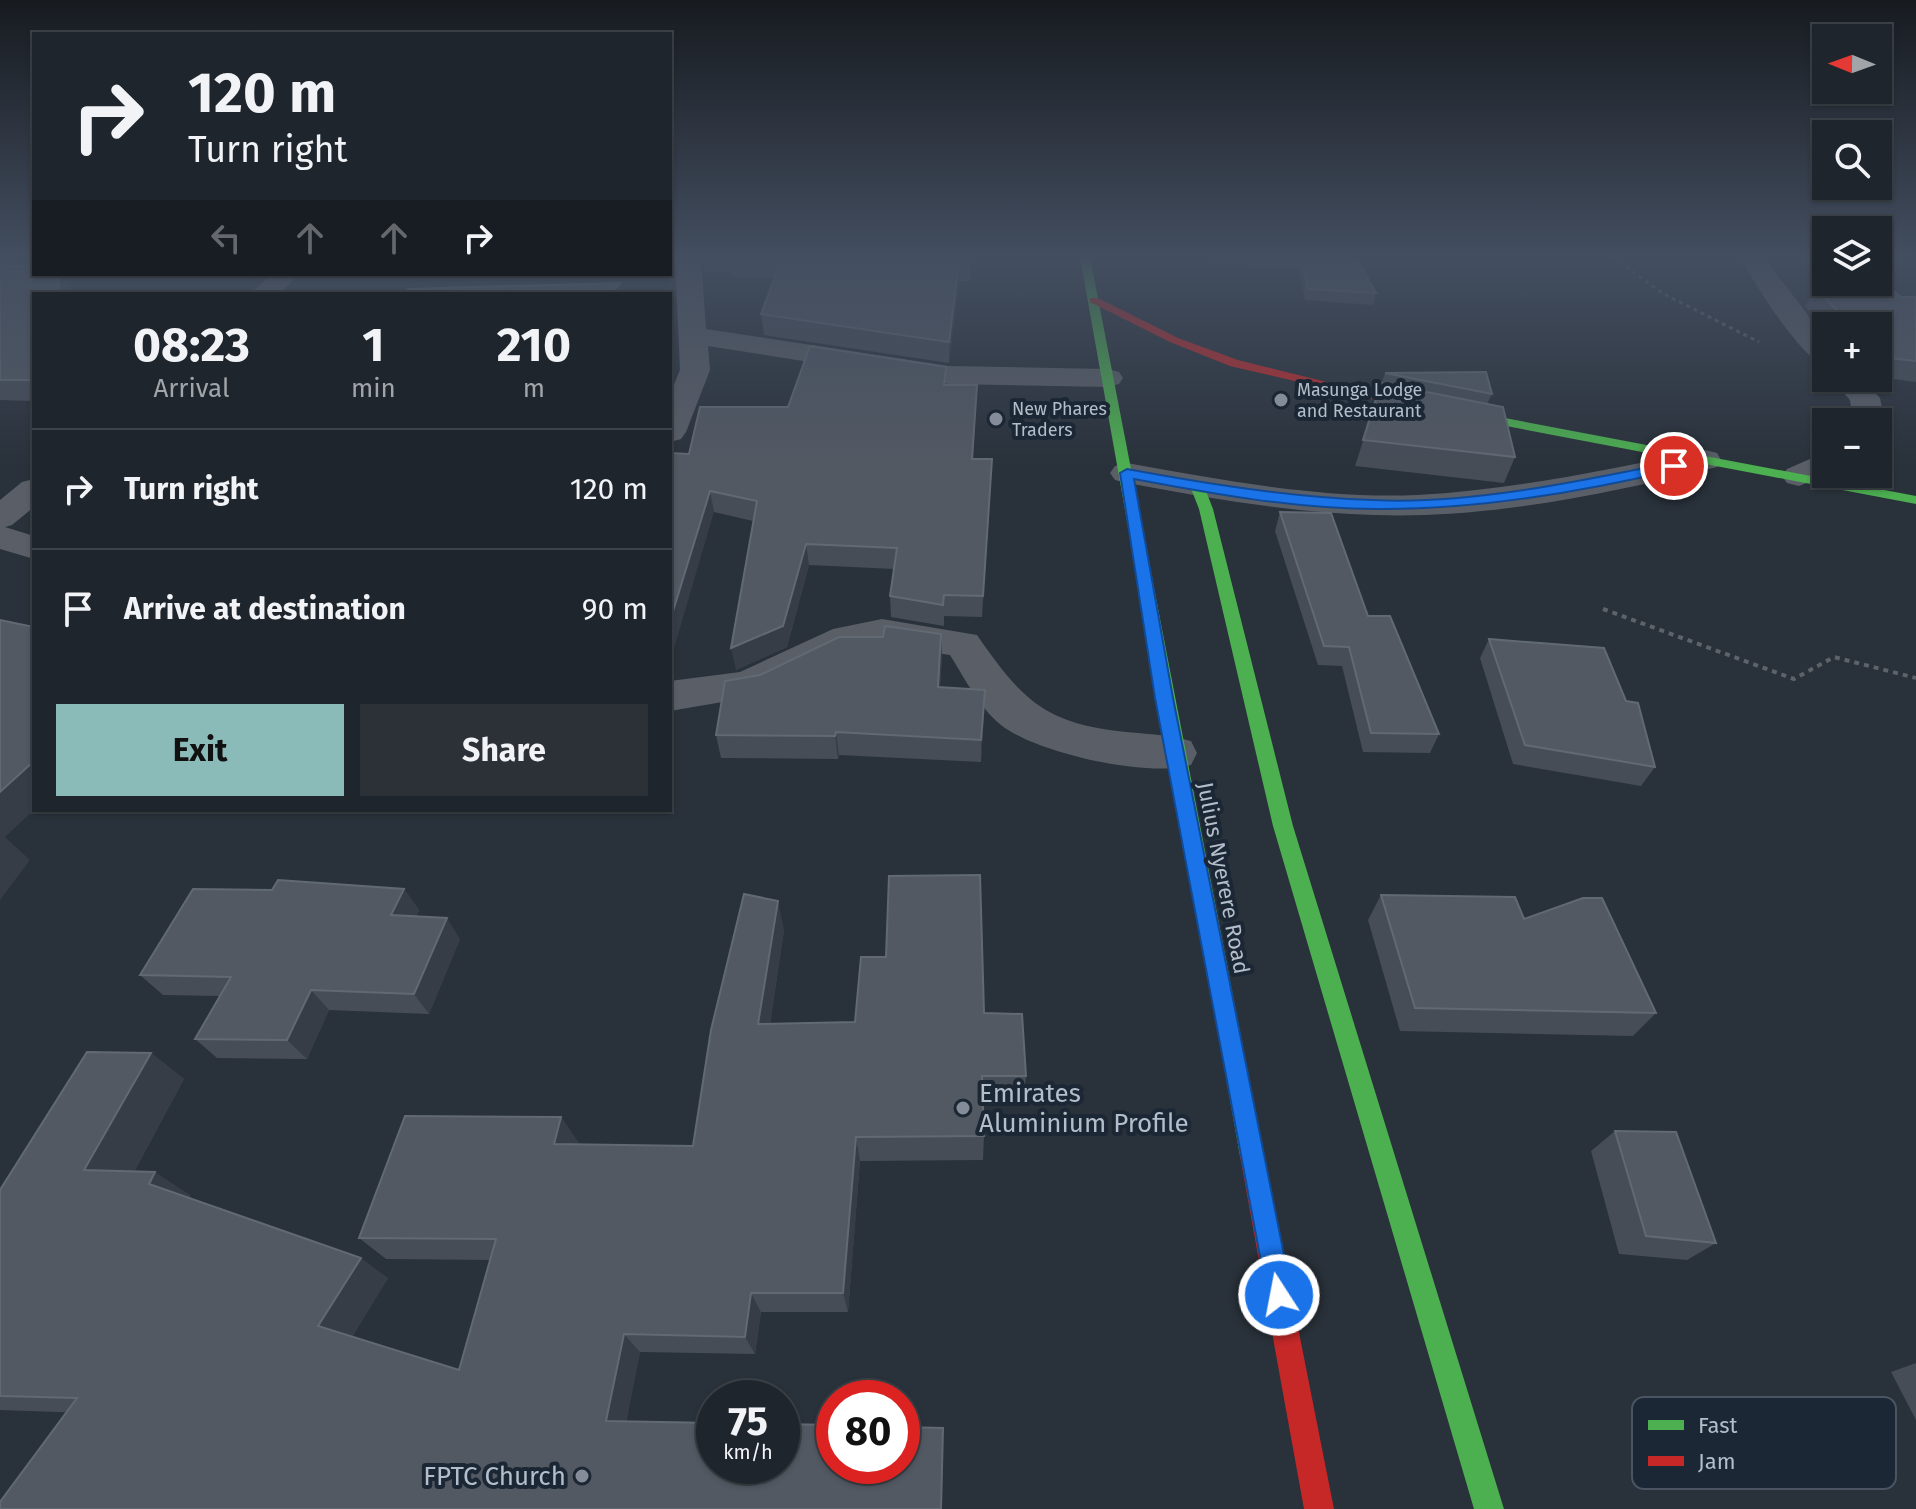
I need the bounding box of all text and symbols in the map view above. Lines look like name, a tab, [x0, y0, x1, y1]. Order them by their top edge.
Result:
north arrow	[1812, 24, 1892, 104]
map controls	[1812, 24, 1892, 488]
text: 120 m	[188, 60, 336, 127]
icon: right	[56, 64, 160, 168]
button: search	[1812, 120, 1892, 200]
text: Turn right	[188, 128, 348, 172]
icon: left	[204, 216, 248, 260]
icon: ahead	[288, 216, 332, 260]
icon: ahead	[372, 216, 416, 260]
icon: right	[456, 216, 500, 260]
button: layers	[1812, 216, 1892, 296]
button: +	[1812, 312, 1892, 392]
text: 08:23	[133, 316, 250, 374]
text: 1	[362, 316, 385, 374]
text: 210	[497, 316, 571, 374]
text: Arrival	[153, 373, 230, 404]
text: min	[351, 373, 396, 404]
text: m	[523, 373, 545, 404]
place label: Masunga Lodge and Restaurant	[1297, 379, 1422, 422]
marker: Masunga Lodge and Restaurant	[1272, 391, 1290, 409]
place label: New Phares Traders	[1012, 398, 1107, 441]
button: −	[1812, 408, 1892, 488]
marker: New Phares Traders	[987, 410, 1005, 428]
pin	[1640, 432, 1708, 500]
icon: arrive	[1652, 444, 1696, 488]
icon: right	[56, 467, 100, 511]
text: Turn right	[124, 471, 259, 507]
text: 120 m	[570, 471, 648, 507]
icon: arrive	[56, 587, 100, 631]
text: Arrive at destination	[124, 591, 406, 627]
text: 90 m	[582, 591, 648, 627]
button: Exit	[56, 704, 344, 796]
button: Share	[360, 704, 648, 796]
street label: Julius Nyerere Road	[1192, 780, 1255, 976]
place label: Emirates Aluminium Profile	[979, 1078, 1189, 1139]
marker: Emirates Aluminium Profile	[954, 1099, 972, 1117]
position arrow	[1237, 1253, 1321, 1337]
speed limit sign: 80	[816, 1380, 920, 1484]
legend	[1632, 1397, 1896, 1489]
text: 75	[728, 1398, 768, 1446]
text: Fast	[1698, 1412, 1738, 1439]
text: km/h	[723, 1440, 773, 1464]
text: Jam	[1698, 1448, 1736, 1475]
place label: FPTC Church	[423, 1461, 566, 1492]
marker: FPTC Church	[573, 1467, 591, 1485]

